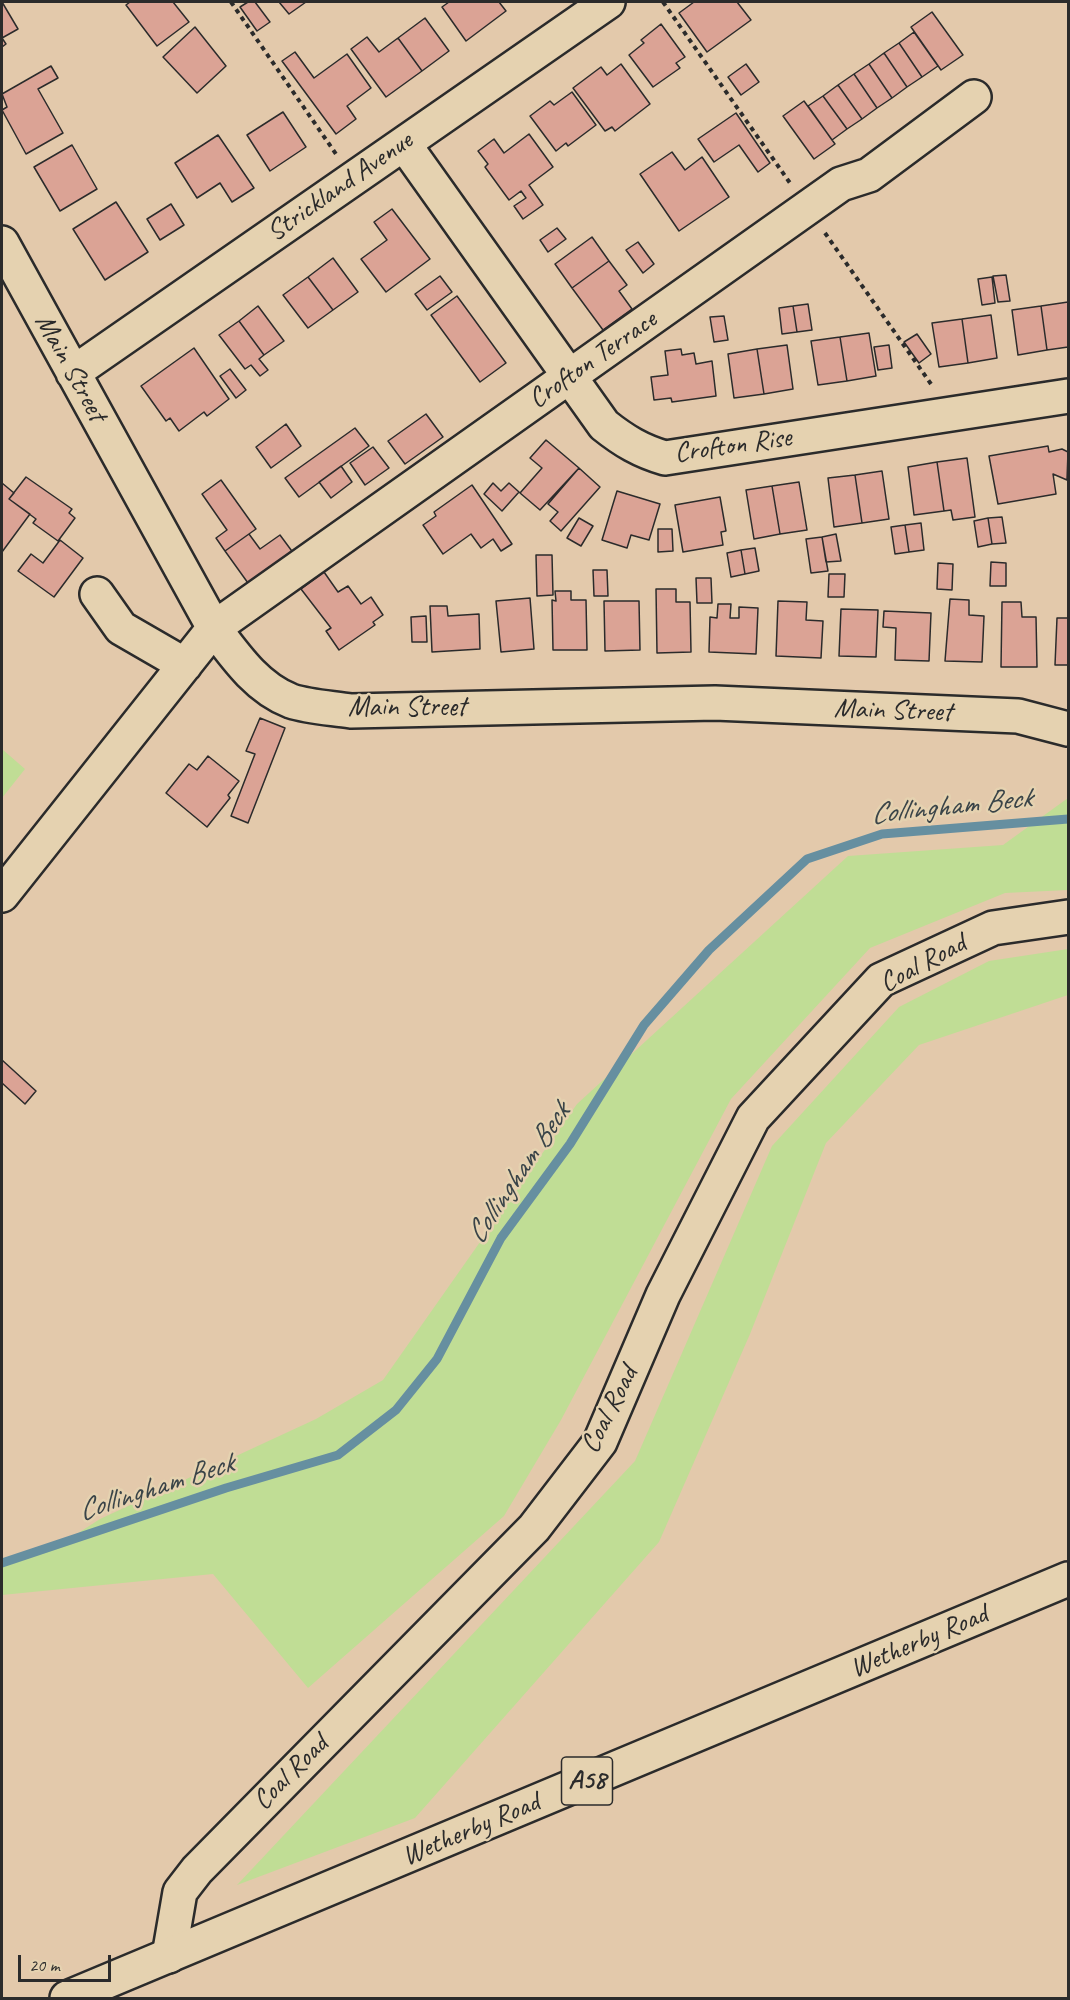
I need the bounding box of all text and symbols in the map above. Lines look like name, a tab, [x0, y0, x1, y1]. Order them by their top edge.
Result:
street label: Strickland Avenue	[261, 124, 419, 250]
street label: Crofton Terrace	[522, 303, 664, 417]
street label: Main Street	[27, 308, 113, 428]
street label: Crofton Rise	[672, 421, 794, 471]
street label: Main Street	[348, 691, 466, 725]
street label: Main Street	[833, 692, 953, 730]
water label: Collingham Beck	[869, 781, 1033, 833]
street label: Coal Road	[874, 927, 972, 1001]
water label: Collingham Beck	[459, 1097, 579, 1251]
street label: Coal Road	[574, 1361, 646, 1459]
water label: Collingham Beck	[74, 1446, 238, 1530]
street label: Wetherby Road	[845, 1598, 993, 1686]
street label: Coal Road	[246, 1728, 336, 1818]
road number: A58	[562, 1757, 612, 1805]
street label: Wetherby Road	[397, 1786, 545, 1874]
scale bar	[21, 1943, 114, 1981]
text: 20 m	[29, 1954, 60, 1976]

